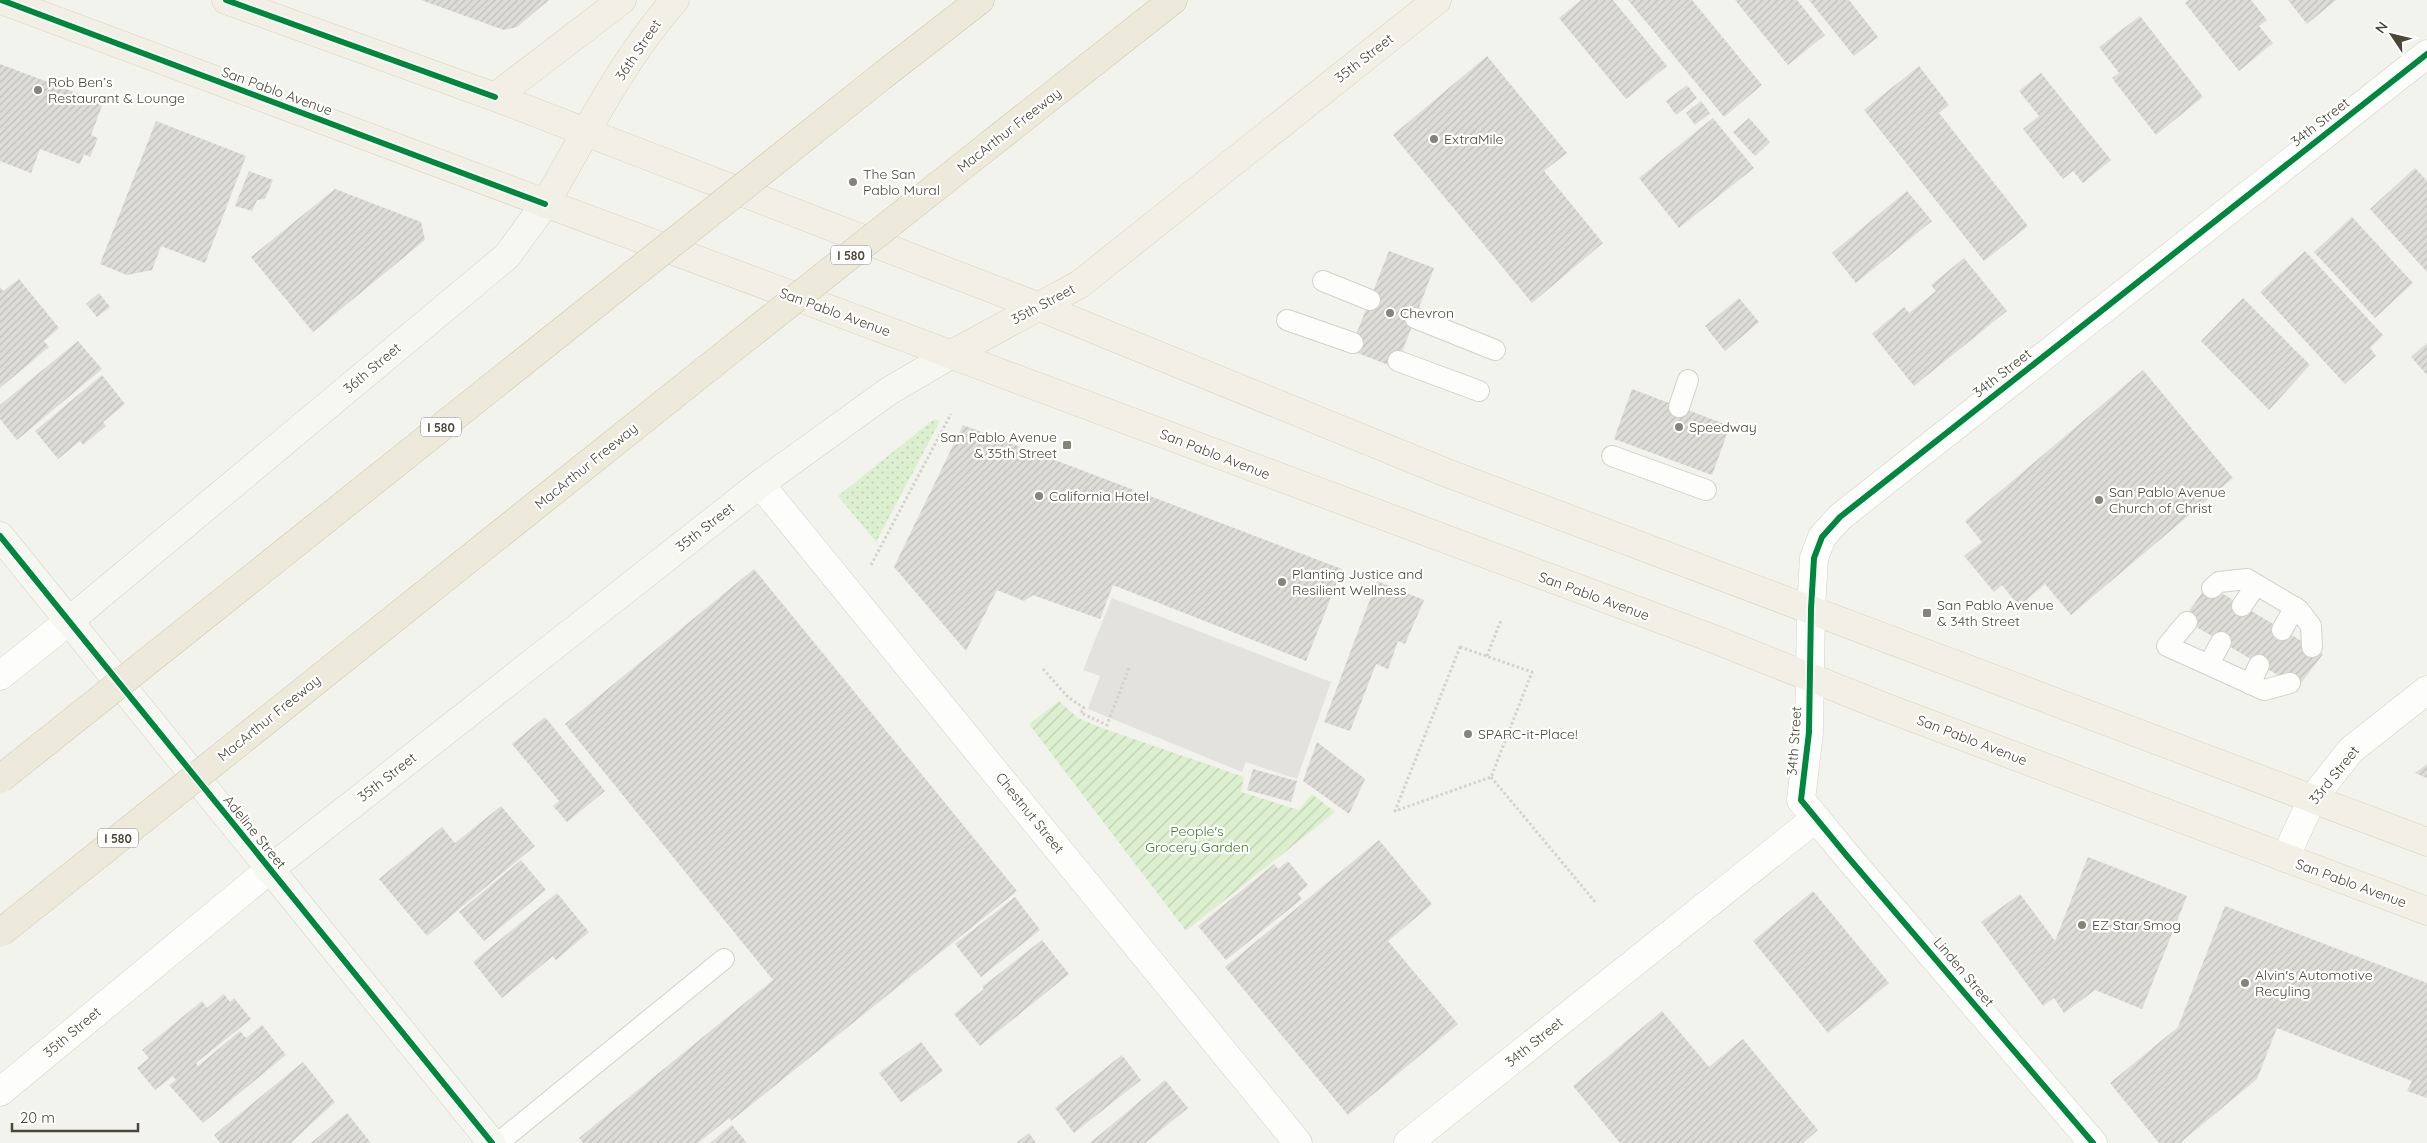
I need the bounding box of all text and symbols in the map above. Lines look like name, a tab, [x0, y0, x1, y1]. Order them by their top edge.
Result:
north arrow	[2367, 10, 2417, 60]
street label: 36th Street	[611, 16, 665, 84]
text: N	[2371, 18, 2392, 37]
street label: 35th Street	[1331, 29, 1397, 87]
street label: San Pablo Avenue	[219, 63, 335, 119]
place label: Rob Ben’s Restaurant & Lounge	[48, 73, 185, 107]
marker: Rob Ben’s Restaurant & Lounge	[32, 84, 44, 96]
street label: MacArthur Freeway	[953, 84, 1065, 176]
street label: 34th Street	[2287, 93, 2353, 150]
place label: ExtraMile	[1444, 130, 1504, 148]
marker: ExtraMile	[1428, 133, 1440, 145]
place label: The San Pablo Mural	[863, 165, 940, 199]
marker: The San Pablo Mural	[847, 176, 859, 188]
road number: I 580	[831, 246, 871, 264]
street label: 35th Street	[1008, 280, 1078, 328]
street label: San Pablo Avenue	[777, 284, 893, 340]
place label: Chevron	[1400, 304, 1454, 322]
marker: Chevron	[1384, 307, 1396, 319]
street label: 36th Street	[340, 339, 405, 397]
street label: 34th Street	[1969, 344, 2035, 401]
road number: I 580	[421, 418, 461, 437]
place label: Speedway	[1689, 418, 1757, 436]
street label: MacArthur Freeway	[531, 419, 641, 513]
marker: Speedway	[1673, 421, 1685, 433]
street label: San Pablo Avenue	[1157, 425, 1273, 483]
place label: San Pablo Avenue & 35th Street	[940, 428, 1057, 462]
marker: San Pablo Avenue & 35th Street	[1061, 439, 1073, 451]
place label: San Pablo Avenue Church of Christ	[2109, 483, 2226, 517]
place label: California Hotel	[1049, 487, 1149, 505]
marker: California Hotel	[1033, 490, 1045, 502]
marker: San Pablo Avenue Church of Christ	[2093, 494, 2105, 506]
street label: 35th Street	[672, 498, 738, 556]
place label: Planting Justice and Resilient Wellness	[1292, 565, 1423, 599]
street label: San Pablo Avenue	[1536, 568, 1652, 624]
marker: Planting Justice and Resilient Wellness	[1276, 576, 1288, 588]
place label: San Pablo Avenue & 34th Street	[1937, 596, 2054, 630]
marker: San Pablo Avenue & 34th Street	[1921, 607, 1933, 619]
street label: MacArthur Freeway	[214, 671, 324, 765]
street label: 34th Street	[1783, 705, 1805, 776]
street label: San Pablo Avenue	[1914, 711, 2030, 769]
place label: SPARC-it-Place!	[1478, 725, 1578, 743]
marker: SPARC-it-Place!	[1462, 728, 1474, 740]
street label: 33rd Street	[2305, 742, 2363, 808]
street label: 35th Street	[354, 748, 420, 806]
street label: Chestnut Street	[992, 769, 1068, 857]
street label: Adeline Street	[220, 791, 290, 873]
park label: People's Grocery Garden	[1145, 822, 1249, 856]
road number: I 580	[98, 828, 138, 848]
street label: San Pablo Avenue	[2293, 855, 2409, 911]
place label: EZ Star Smog	[2092, 916, 2181, 934]
marker: EZ Star Smog	[2076, 919, 2088, 931]
street label: Linden Street	[1930, 934, 1998, 1011]
place label: Alvin's Automotive Recyling	[2255, 966, 2373, 1000]
marker: Alvin's Automotive Recyling	[2239, 977, 2251, 989]
street label: 35th Street	[39, 1003, 105, 1061]
street label: 34th Street	[1501, 1013, 1567, 1071]
scale bar	[12, 1100, 139, 1132]
text: 20 m	[20, 1108, 55, 1127]

